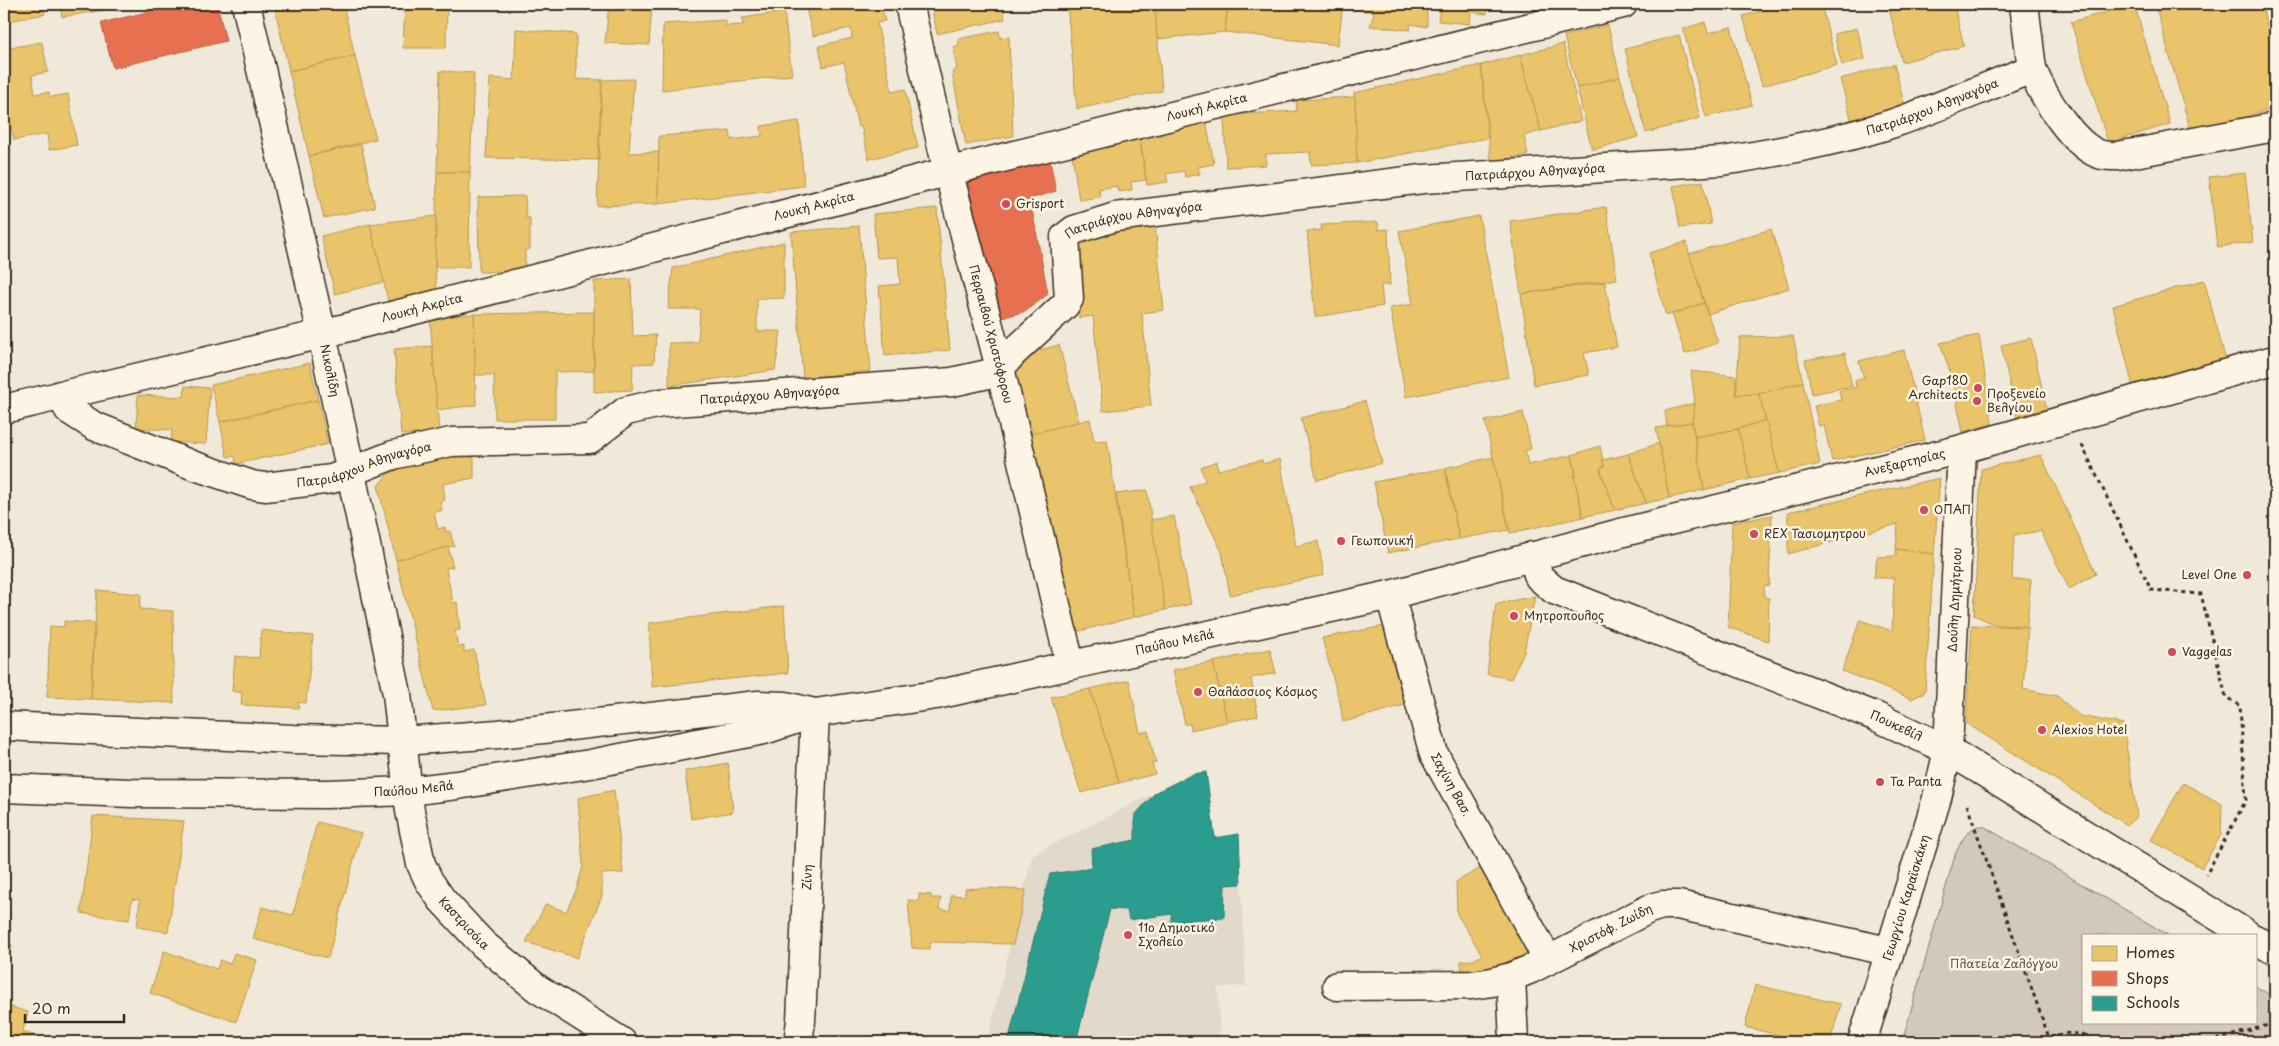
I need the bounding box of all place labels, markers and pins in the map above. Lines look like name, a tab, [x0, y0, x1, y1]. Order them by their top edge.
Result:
place label: Grisport	[1016, 194, 1064, 212]
marker: Grisport	[1000, 198, 1012, 210]
place label: Gap180 Architects	[1908, 371, 1969, 403]
marker: Gap180 Architects	[1972, 382, 1984, 394]
place label: Προξενείο Βελγίου	[1987, 384, 2046, 416]
marker: Προξενείο Βελγίου	[1971, 395, 1983, 407]
place label: ΟΠΑΠ	[1934, 500, 1971, 518]
marker: ΟΠΑΠ	[1918, 504, 1930, 516]
place label: REX Τασιομητρου	[1764, 524, 1866, 542]
marker: REX Τασιομητρου	[1748, 528, 1760, 540]
place label: Γεωπονική	[1351, 531, 1414, 549]
marker: Γεωπονική	[1335, 535, 1347, 547]
place label: Level One	[2181, 565, 2237, 583]
marker: Level One	[2241, 569, 2253, 581]
place label: Μητροπουλος	[1524, 606, 1604, 624]
marker: Μητροπουλος	[1508, 610, 1520, 622]
place label: Vaggelas	[2182, 642, 2233, 660]
marker: Vaggelas	[2166, 646, 2178, 658]
place label: Θαλάσσιος Κόσμος	[1208, 682, 1318, 700]
marker: Θαλάσσιος Κόσμος	[1192, 686, 1204, 698]
place label: Alexios Hotel	[2052, 720, 2127, 738]
marker: Alexios Hotel	[2036, 724, 2048, 736]
place label: Ta Panta	[1890, 772, 1942, 790]
marker: Ta Panta	[1874, 776, 1886, 788]
place label: 11ο Δημοτικό Σχολείο	[1138, 918, 1215, 950]
marker: 11ο Δημοτικό Σχολείο	[1122, 929, 1134, 941]

